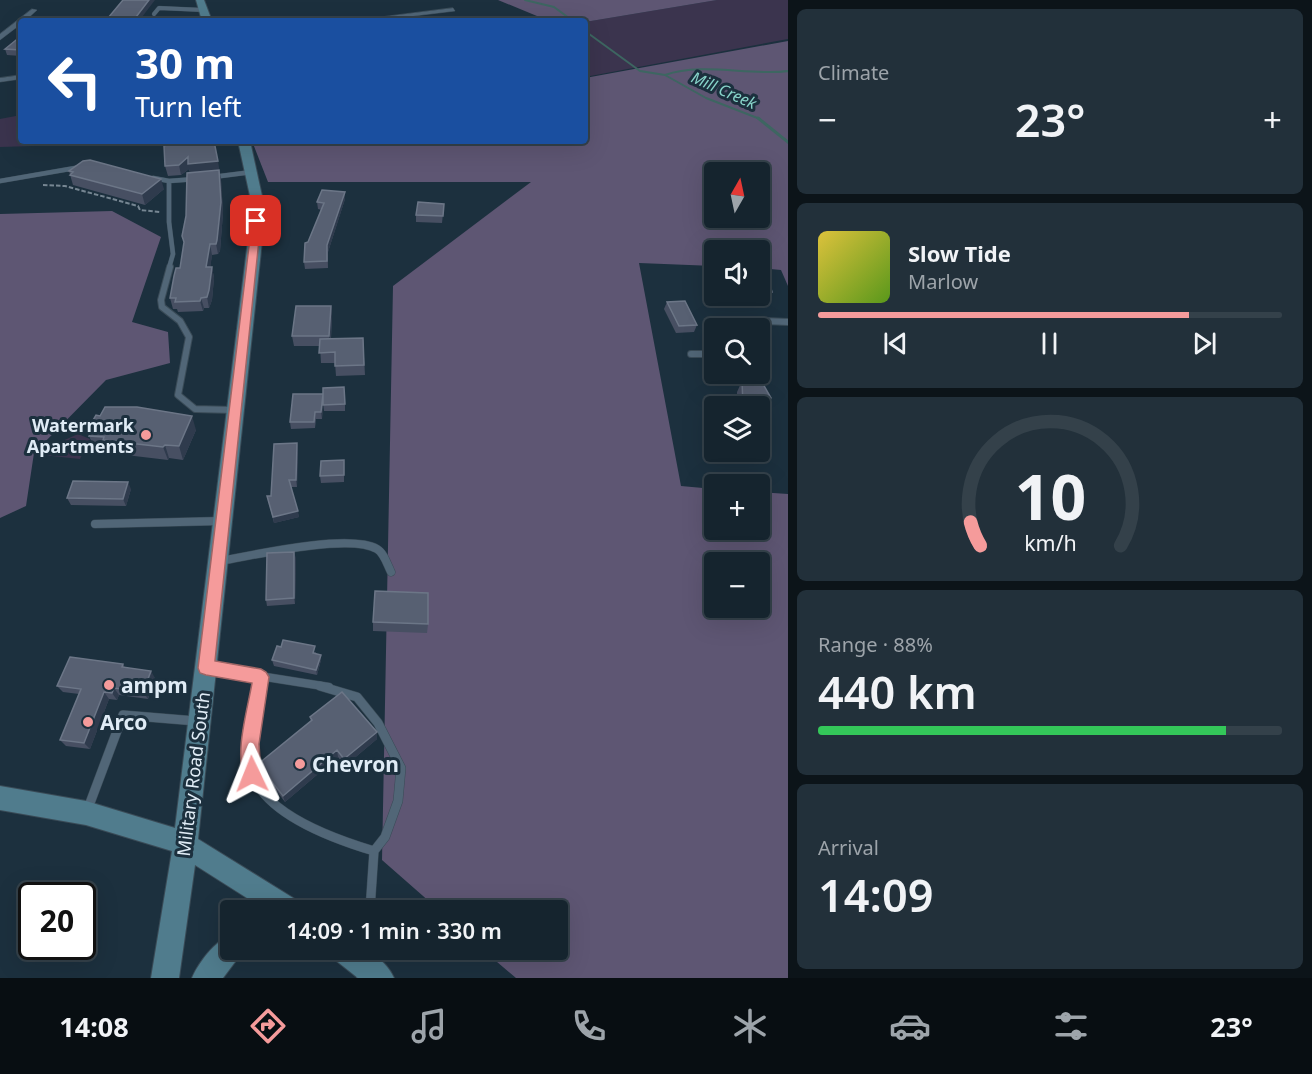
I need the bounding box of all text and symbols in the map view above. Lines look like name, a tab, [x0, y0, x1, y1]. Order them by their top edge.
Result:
text: 30 m	[135, 34, 235, 91]
icon: left	[36, 42, 114, 120]
text: Climate	[818, 59, 889, 86]
water label: Mill Creek	[688, 66, 761, 115]
text: Turn left	[135, 88, 241, 125]
text: 23°	[1015, 89, 1085, 150]
text: −	[818, 97, 837, 142]
text: +	[1263, 97, 1282, 142]
north arrow	[704, 162, 770, 228]
map controls	[704, 162, 770, 618]
pin	[230, 195, 281, 246]
icon: arrive	[239, 204, 272, 237]
text: Slow Tide	[908, 238, 1011, 268]
button: sound	[704, 240, 770, 306]
text: Marlow	[908, 268, 978, 295]
button: search	[704, 318, 770, 384]
icon: previous	[879, 327, 912, 360]
icon: pause	[1033, 327, 1066, 360]
icon: next	[1188, 327, 1221, 360]
button: layers	[704, 396, 770, 462]
place label: Watermark Apartments	[27, 413, 135, 458]
marker: Watermark Apartments	[139, 428, 153, 442]
text: 10	[1014, 453, 1086, 538]
button: +	[704, 474, 770, 540]
text: km/h	[1024, 528, 1076, 557]
button: −	[704, 552, 770, 618]
text: Range · 88%	[818, 631, 933, 658]
text: 440 km	[818, 661, 977, 722]
place label: ampm	[121, 671, 188, 699]
marker: ampm	[102, 678, 116, 692]
street label: Military Road South	[171, 690, 215, 858]
place label: Arco	[100, 708, 147, 736]
marker: Arco	[81, 715, 95, 729]
position arrow	[220, 742, 284, 806]
place label: Chevron	[312, 750, 399, 778]
marker: Chevron	[293, 757, 307, 771]
text: Arrival	[818, 834, 879, 861]
text: 14:09	[818, 864, 933, 925]
speed limit sign: 20	[18, 882, 96, 960]
text: 14:09 · 1 min · 330 m	[286, 915, 502, 945]
icon: directions	[247, 1005, 289, 1047]
icon: music	[408, 1005, 450, 1047]
icon: phone	[568, 1005, 610, 1047]
icon: climate	[729, 1005, 771, 1047]
icon: car	[889, 1005, 931, 1047]
icon: filters	[1050, 1005, 1092, 1047]
text: 14:08	[59, 1008, 129, 1045]
text: 23°	[1210, 1008, 1253, 1045]

